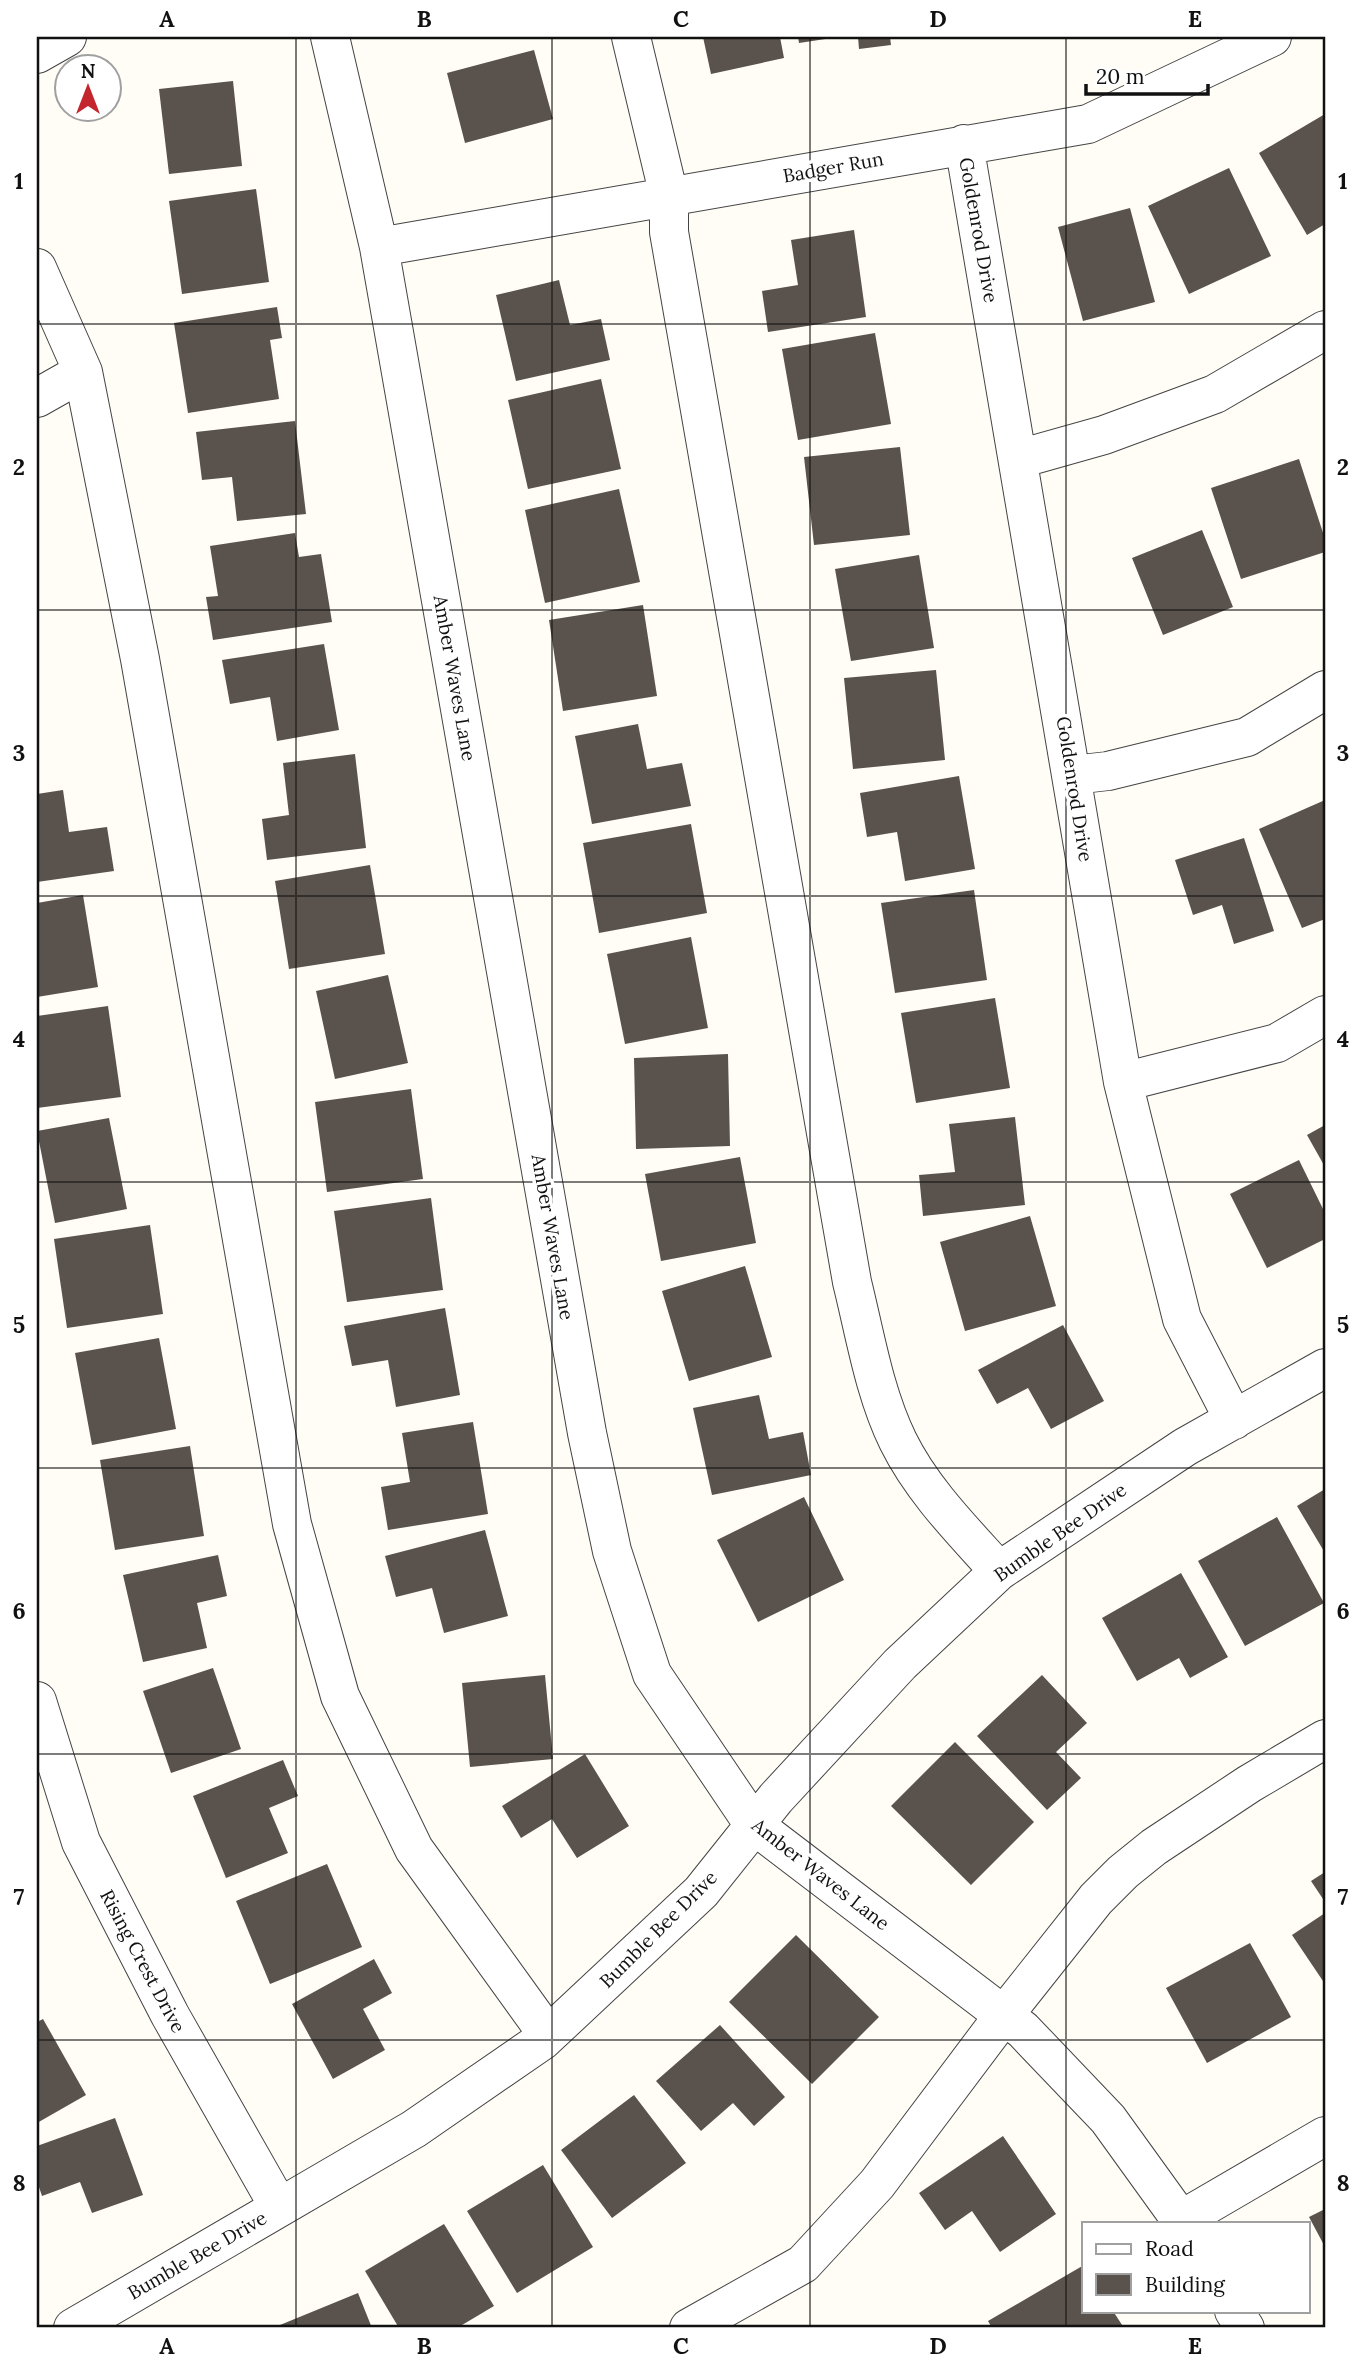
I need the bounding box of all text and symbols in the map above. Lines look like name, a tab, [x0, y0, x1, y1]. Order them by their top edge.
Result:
text: A	[159, 4, 175, 33]
text: B	[416, 4, 432, 33]
text: C	[673, 4, 689, 33]
text: D	[929, 4, 947, 33]
text: E	[1188, 4, 1202, 33]
north arrow	[52, 52, 122, 122]
scale bar	[1086, 52, 1208, 96]
text: N	[81, 59, 96, 83]
text: 20 m	[1096, 63, 1145, 90]
street label: Badger Run	[781, 146, 885, 188]
street label: Goldenrod Drive	[954, 156, 1004, 304]
text: 1	[14, 166, 24, 195]
text: 1	[1338, 166, 1348, 195]
text: 2	[13, 452, 25, 481]
text: 2	[1337, 452, 1349, 481]
street label: Amber Waves Lane	[428, 592, 481, 763]
street label: Goldenrod Drive	[1052, 715, 1098, 863]
text: 3	[13, 738, 25, 767]
text: 3	[1337, 738, 1349, 767]
text: 4	[13, 1024, 25, 1053]
text: 4	[1337, 1024, 1349, 1053]
street label: Amber Waves Lane	[526, 1151, 579, 1322]
text: 5	[13, 1310, 25, 1339]
text: 5	[1337, 1310, 1349, 1339]
street label: Bumble Bee Drive	[989, 1477, 1131, 1587]
text: 6	[12, 1596, 26, 1625]
text: 6	[1336, 1596, 1350, 1625]
street label: Amber Waves Lane	[747, 1812, 895, 1935]
street label: Bumble Bee Drive	[594, 1865, 722, 1993]
text: 7	[14, 1882, 25, 1911]
text: 7	[1338, 1882, 1349, 1911]
street label: Rising Crest Drive	[95, 1885, 191, 2037]
text: 8	[12, 2168, 26, 2197]
text: 8	[1336, 2168, 1350, 2197]
street label: Bumble Bee Drive	[123, 2206, 271, 2304]
legend	[1082, 2222, 1310, 2312]
text: Road	[1145, 2235, 1194, 2262]
text: Building	[1145, 2271, 1225, 2298]
text: A	[159, 2331, 175, 2360]
text: B	[416, 2331, 432, 2360]
text: C	[673, 2331, 689, 2360]
text: D	[929, 2331, 947, 2360]
text: E	[1188, 2331, 1202, 2360]

